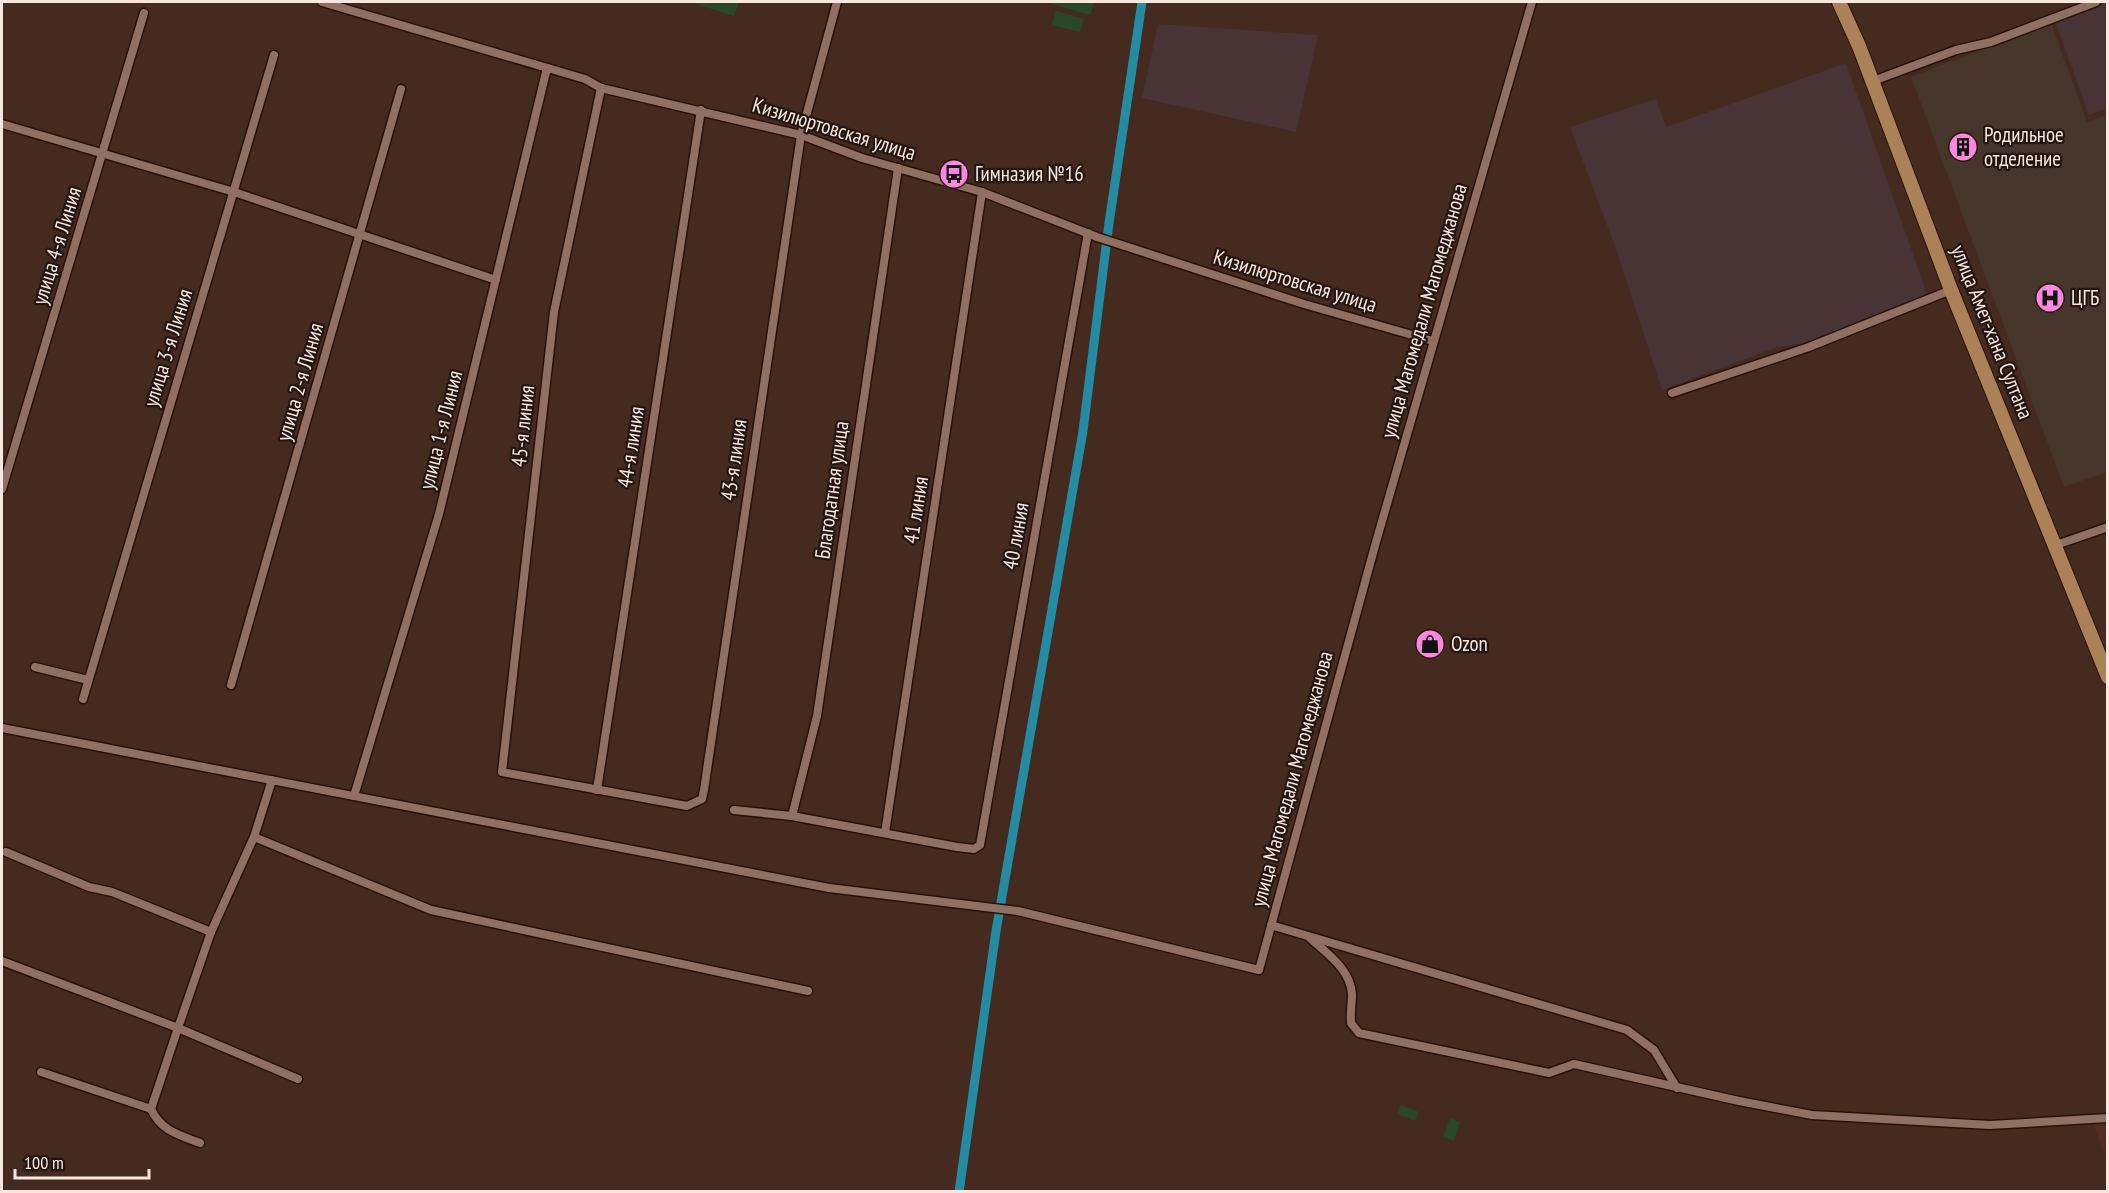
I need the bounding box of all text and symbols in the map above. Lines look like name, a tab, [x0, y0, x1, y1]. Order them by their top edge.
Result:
street label: Кизилюртовская улица	[749, 91, 919, 166]
place label: Родильное отделение	[1984, 121, 2064, 172]
building icon: Родильное отделение	[1947, 131, 1979, 163]
bus stop icon: Гимназия №16	[938, 158, 970, 190]
place label: Гимназия №16	[975, 160, 1084, 187]
street label: улица Магомедали Магомеджановa	[1374, 180, 1473, 441]
street label: улица 4-я Линия	[26, 184, 87, 308]
street label: улица Амет-хана Султана	[1945, 241, 2040, 423]
street label: Кизилюртовская улица	[1210, 243, 1380, 318]
hospital icon: ЦГБ	[2034, 282, 2066, 314]
place label: ЦГБ	[2071, 284, 2099, 311]
street label: улица 3-я Линия	[137, 286, 198, 410]
street label: улица 2-я Линия	[270, 320, 329, 444]
street label: улица 1-я Линия	[413, 367, 468, 492]
street label: 45-я линия	[505, 384, 540, 468]
street label: 44-я линия	[611, 404, 650, 489]
street label: 43-я линия	[714, 418, 753, 502]
street label: Благодатная улица	[808, 419, 855, 561]
street label: 41 линия	[897, 474, 934, 545]
street label: 40 линия	[996, 500, 1035, 572]
shop icon: Ozon	[1414, 628, 1446, 660]
place label: Ozon	[1451, 630, 1488, 657]
street label: улица Магомедали Магомеджановa	[1244, 648, 1339, 910]
scale bar	[15, 1142, 148, 1180]
text: 100 m	[24, 1151, 64, 1174]

